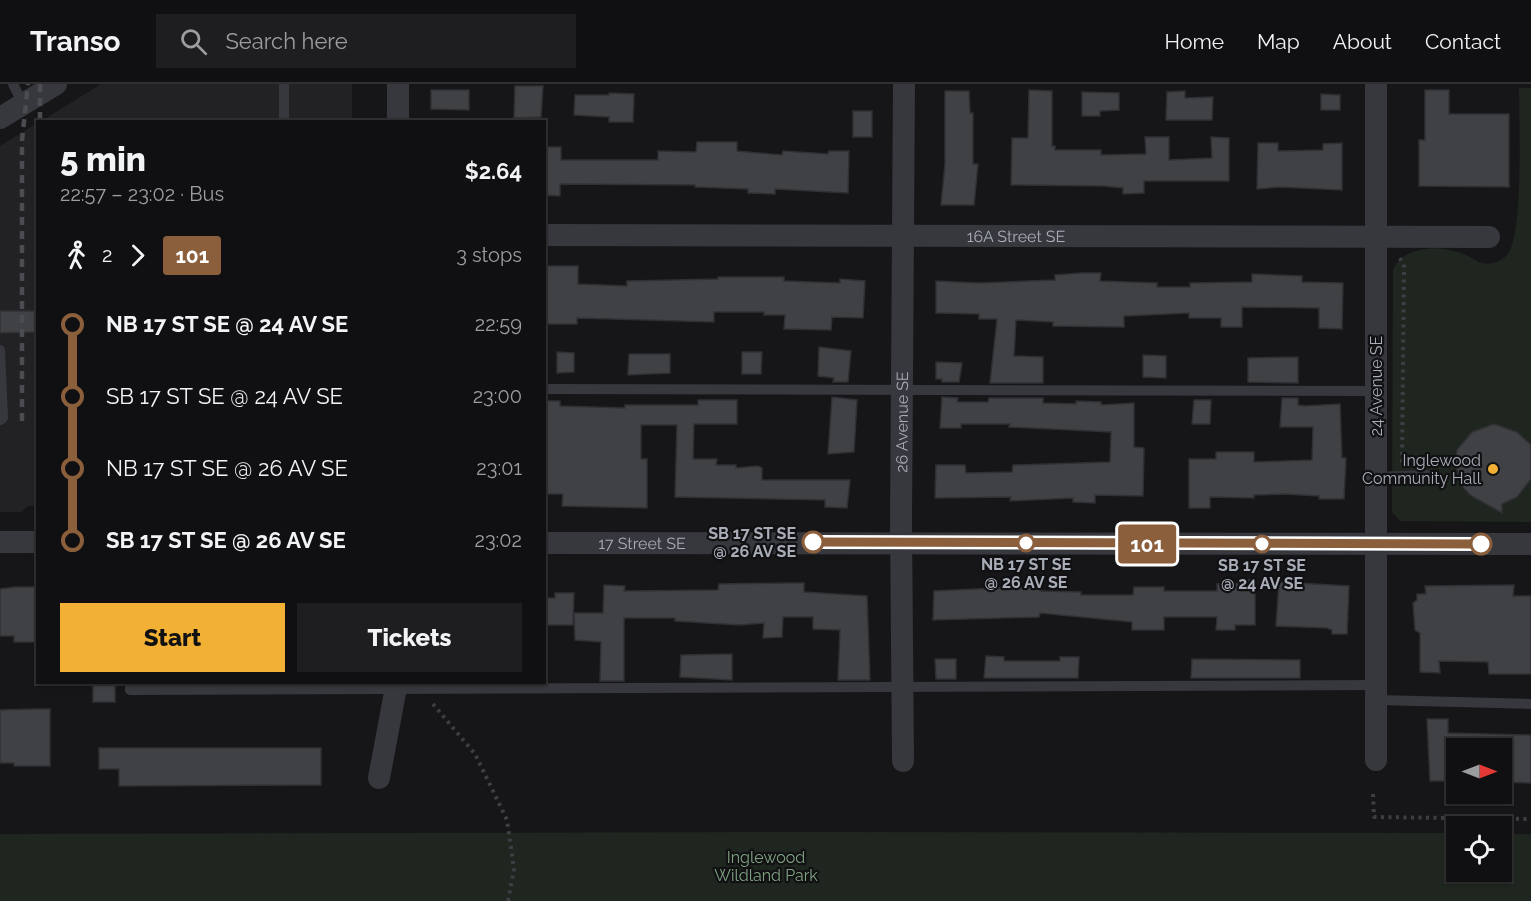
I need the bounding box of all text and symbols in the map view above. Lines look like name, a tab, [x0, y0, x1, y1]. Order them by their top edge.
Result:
search box	[156, 14, 576, 68]
text: Transo	[30, 25, 120, 58]
icon: search	[177, 25, 210, 58]
text: Search here	[225, 28, 348, 54]
text: Home	[1165, 29, 1224, 54]
text: Map	[1257, 29, 1300, 54]
text: About	[1333, 29, 1392, 54]
text: Contact	[1425, 29, 1501, 54]
text: 5 min	[60, 140, 146, 179]
text: $2.64	[465, 158, 522, 184]
text: 22:57 – 23:02 · Bus	[60, 182, 224, 206]
street label: 16A Street SE	[967, 227, 1066, 246]
icon: walk	[60, 239, 93, 272]
icon: forward	[121, 239, 154, 272]
text: 2	[102, 243, 112, 267]
text: 101	[175, 243, 209, 268]
text: 3 stops	[456, 243, 522, 267]
text: NB 17 ST SE @ 24 AV SE	[106, 311, 348, 337]
text: 22:59	[475, 312, 522, 336]
street label: 24 Avenue SE	[1367, 336, 1386, 436]
street label: 26 Avenue SE	[892, 371, 912, 473]
text: SB 17 ST SE @ 24 AV SE	[106, 383, 343, 409]
text: 23:00	[473, 384, 522, 408]
place label: Inglewood Community Hall	[1362, 451, 1482, 488]
text: NB 17 ST SE @ 26 AV SE	[106, 455, 348, 481]
text: 23:01	[476, 456, 522, 480]
marker: Inglewood Community Hall	[1486, 462, 1500, 476]
place label: SB 17 ST SE @ 26 AV SE	[708, 524, 796, 561]
line badge: 101	[1112, 524, 1182, 564]
text: SB 17 ST SE @ 26 AV SE	[106, 527, 346, 553]
text: 23:02	[474, 528, 522, 552]
marker: SB 17 ST SE @ 26 AV SE	[802, 531, 824, 553]
text: 101	[1130, 532, 1164, 557]
unlabelled marker	[1470, 533, 1492, 555]
street label: 17 Street SE	[598, 534, 686, 553]
marker: NB 17 ST SE @ 26 AV SE	[1017, 534, 1035, 552]
marker: SB 17 ST SE @ 24 AV SE	[1253, 535, 1271, 553]
place label: NB 17 ST SE @ 26 AV SE	[981, 555, 1071, 592]
place label: SB 17 ST SE @ 24 AV SE	[1218, 556, 1306, 593]
button: Start	[60, 603, 285, 672]
button: Tickets	[297, 603, 522, 672]
north arrow	[1446, 738, 1512, 804]
map controls	[1446, 738, 1512, 882]
button: locate	[1446, 816, 1512, 882]
park label: Inglewood Wildland Park	[714, 848, 818, 885]

